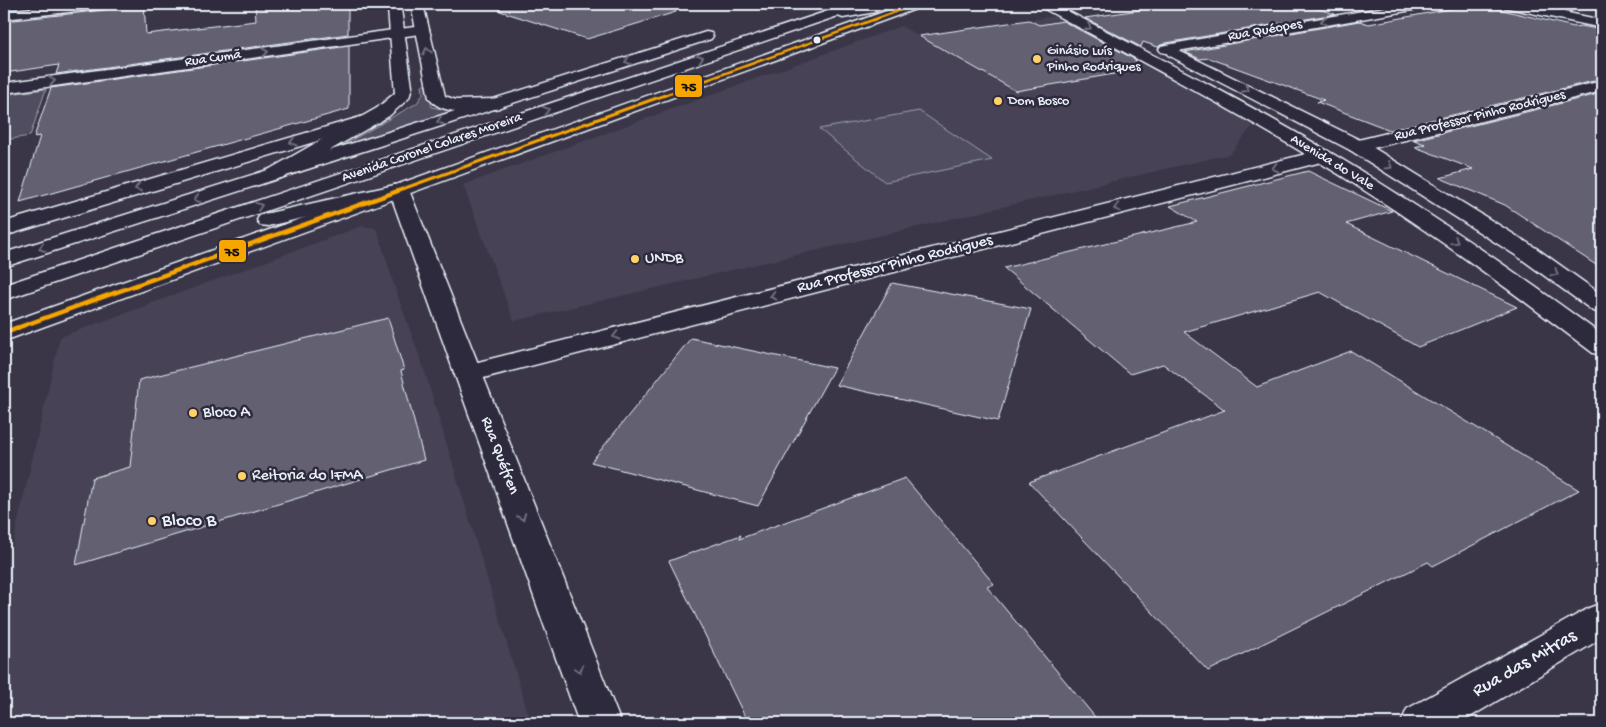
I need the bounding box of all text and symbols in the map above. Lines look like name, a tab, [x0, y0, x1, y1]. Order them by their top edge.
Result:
street label: Rua Quéopes	[1227, 16, 1304, 46]
one-way arrow	[1320, 16, 1328, 26]
one-way arrow	[1083, 21, 1092, 31]
unlabelled marker	[812, 35, 822, 45]
place label: Ginásio Luís Pinho Rodriques	[1046, 43, 1141, 76]
street label: Rua Cumã	[184, 46, 244, 71]
one-way arrow	[261, 47, 269, 57]
one-way arrow	[422, 47, 432, 55]
marker: Ginásio Luís Pinho Rodriques	[1031, 53, 1043, 65]
one-way arrow	[695, 54, 704, 64]
one-way arrow	[624, 55, 633, 65]
line badge: 75	[674, 74, 703, 98]
one-way arrow	[48, 77, 56, 87]
text: 75	[681, 80, 697, 97]
one-way arrow	[1241, 83, 1250, 93]
street label: Rua Professor Pinho Rodrigues	[1393, 86, 1568, 145]
place label: Dom Bosco	[1007, 93, 1069, 110]
marker: Dom Bosco	[992, 95, 1004, 107]
one-way arrow	[541, 106, 550, 116]
street label: Avenida Coronel Colares Moreira	[340, 109, 525, 187]
one-way arrow	[436, 116, 445, 126]
street label: Avenida do Vale	[1287, 131, 1378, 195]
one-way arrow	[290, 136, 298, 146]
one-way arrow	[1384, 160, 1393, 170]
one-way arrow	[1270, 162, 1279, 173]
one-way arrow	[134, 183, 142, 193]
one-way arrow	[193, 193, 202, 203]
one-way arrow	[254, 202, 263, 212]
one-way arrow	[1113, 202, 1122, 213]
street label: Rua Professor Pinho Rodrigues	[795, 231, 996, 298]
one-way arrow	[1449, 235, 1459, 244]
line badge: 75	[218, 239, 247, 263]
one-way arrow	[38, 242, 47, 252]
text: 75	[224, 245, 240, 262]
place label: UNDB	[645, 250, 684, 269]
marker: UNDB	[629, 253, 641, 265]
one-way arrow	[1550, 266, 1559, 276]
one-way arrow	[769, 290, 778, 301]
one-way arrow	[611, 330, 620, 341]
place label: Bloco A	[202, 404, 252, 423]
marker: Bloco A	[187, 407, 199, 419]
street label: Rua Quéfren	[476, 415, 523, 498]
place label: Reitoria do IFMA	[252, 467, 364, 486]
marker: Reitoria do IFMA	[236, 470, 248, 482]
place label: Bloco B	[161, 510, 218, 533]
one-way arrow	[516, 512, 526, 521]
marker: Bloco B	[146, 515, 158, 527]
street label: Rua das Mitras	[1469, 624, 1582, 703]
one-way arrow	[573, 665, 583, 673]

